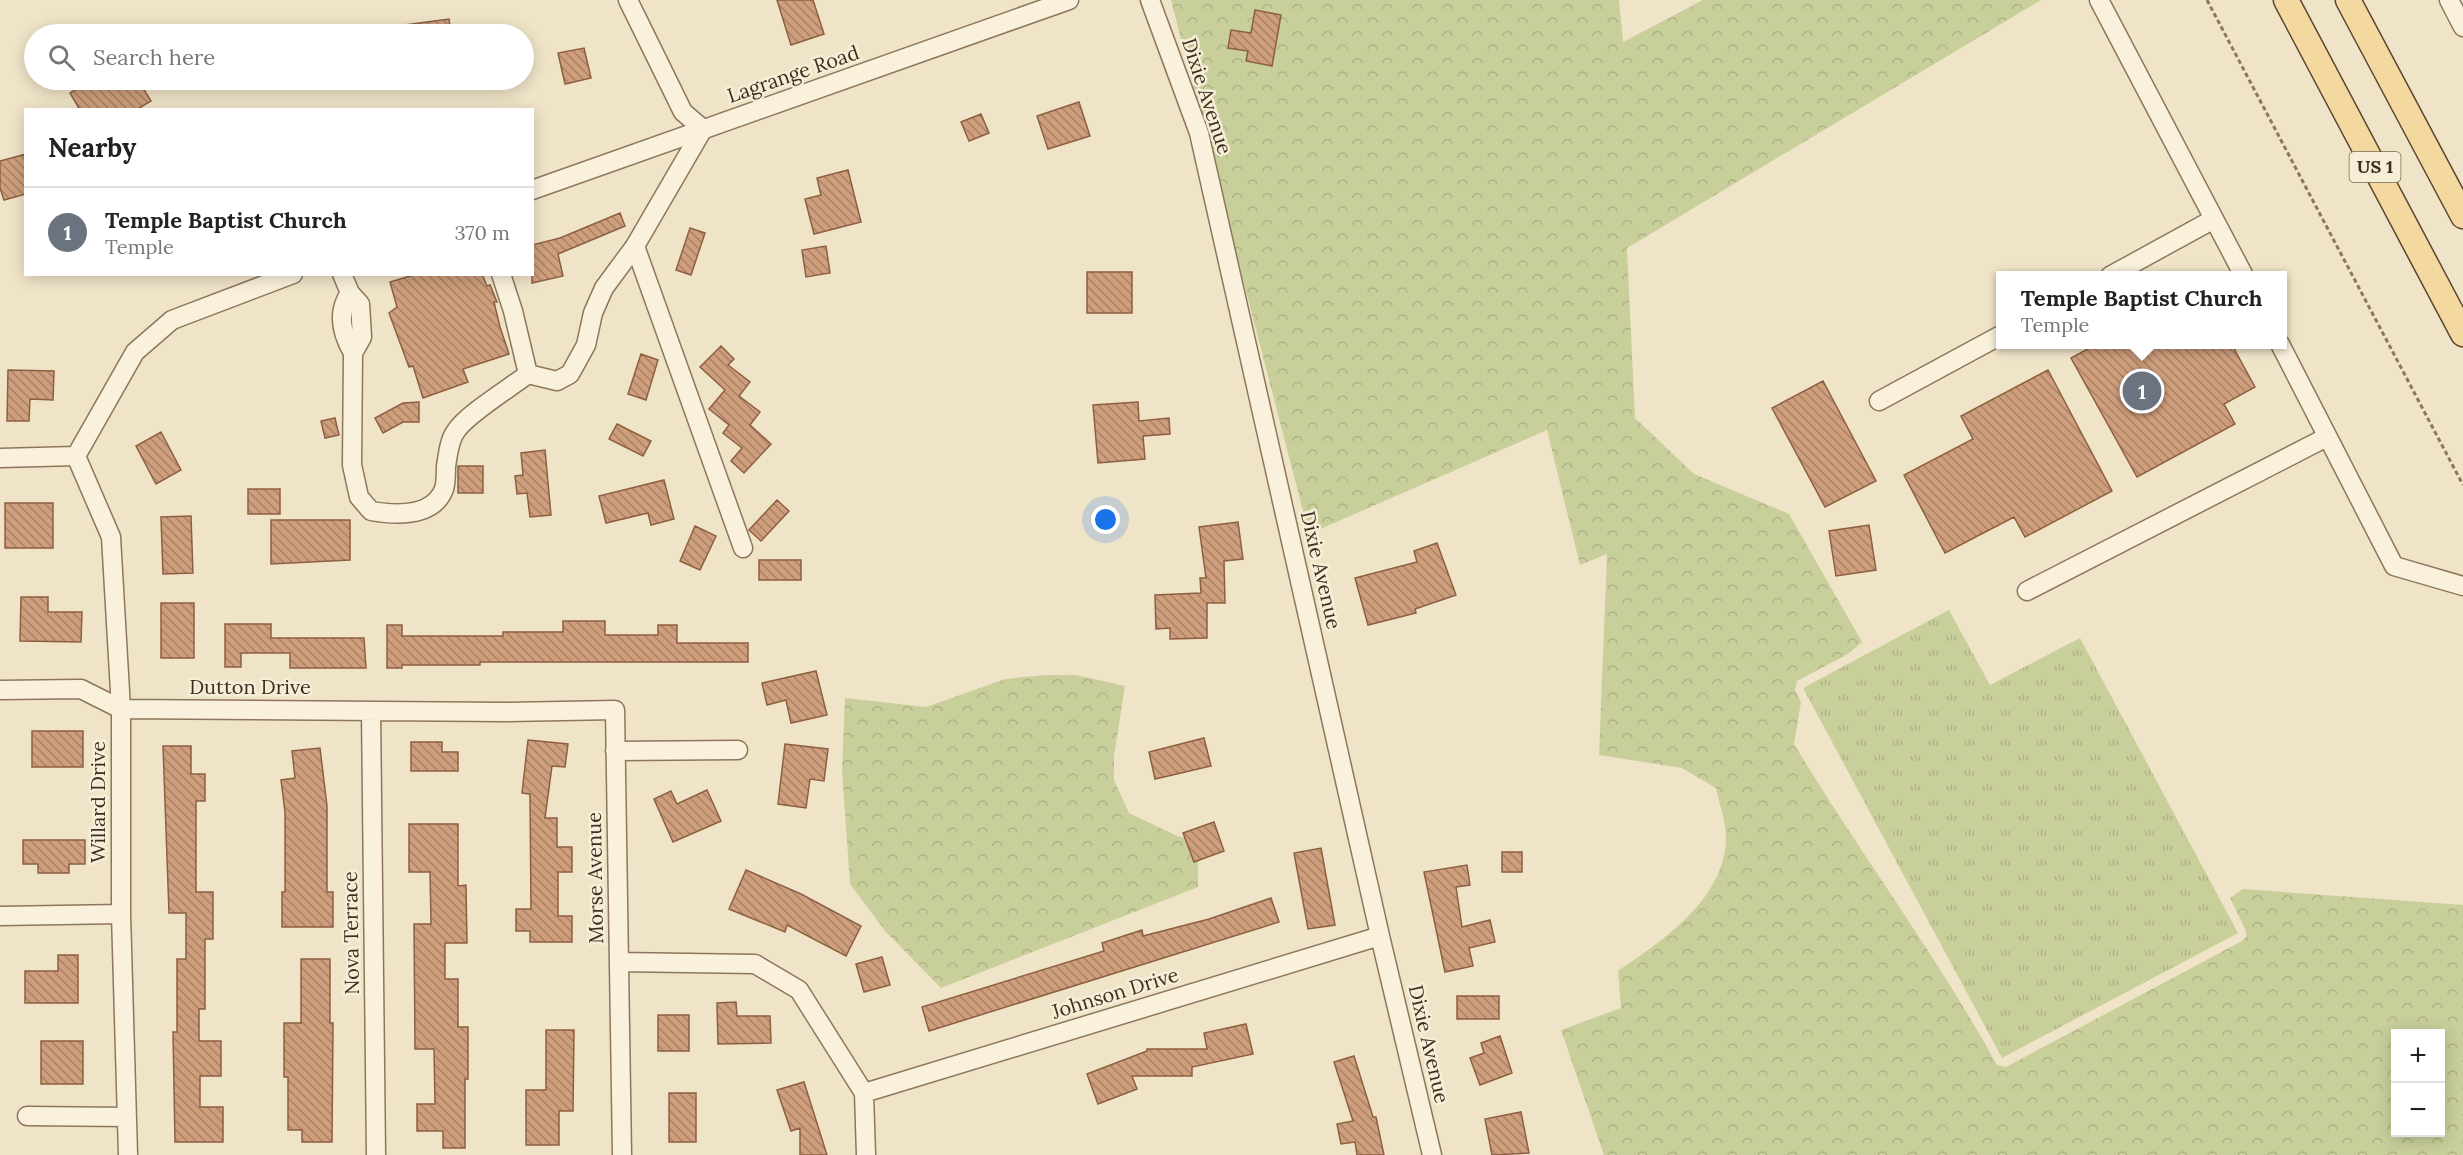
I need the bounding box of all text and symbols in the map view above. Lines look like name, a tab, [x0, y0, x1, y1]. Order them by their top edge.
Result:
search box	[24, 24, 534, 90]
street label: Dixie Avenue	[1177, 35, 1238, 157]
street label: Lagrange Road	[724, 39, 862, 108]
icon: search	[45, 41, 78, 74]
text: Search here	[93, 43, 215, 71]
text: Nearby	[48, 131, 136, 164]
road number: US 1	[2350, 152, 2400, 182]
text: Temple Baptist Church	[105, 206, 347, 234]
text: 1	[63, 220, 72, 245]
text: 370 m	[455, 220, 510, 245]
text: Temple	[105, 234, 174, 259]
popup	[1996, 271, 2287, 349]
text: Temple Baptist Church	[2021, 284, 2262, 312]
text: Temple	[2021, 312, 2089, 337]
pin: 1	[2122, 368, 2162, 414]
your location	[1091, 505, 1120, 534]
street label: Dixie Avenue	[1296, 508, 1347, 632]
street label: Dutton Drive	[189, 674, 311, 699]
street label: Willard Drive	[85, 741, 110, 863]
street label: Morse Avenue	[581, 812, 608, 944]
street label: Nova Terrace	[337, 871, 364, 995]
street label: Johnson Drive	[1047, 961, 1182, 1024]
street label: Dixie Avenue	[1404, 982, 1455, 1106]
map controls	[2391, 1029, 2445, 1137]
button: +	[2391, 1029, 2445, 1083]
button: −	[2391, 1083, 2445, 1137]

